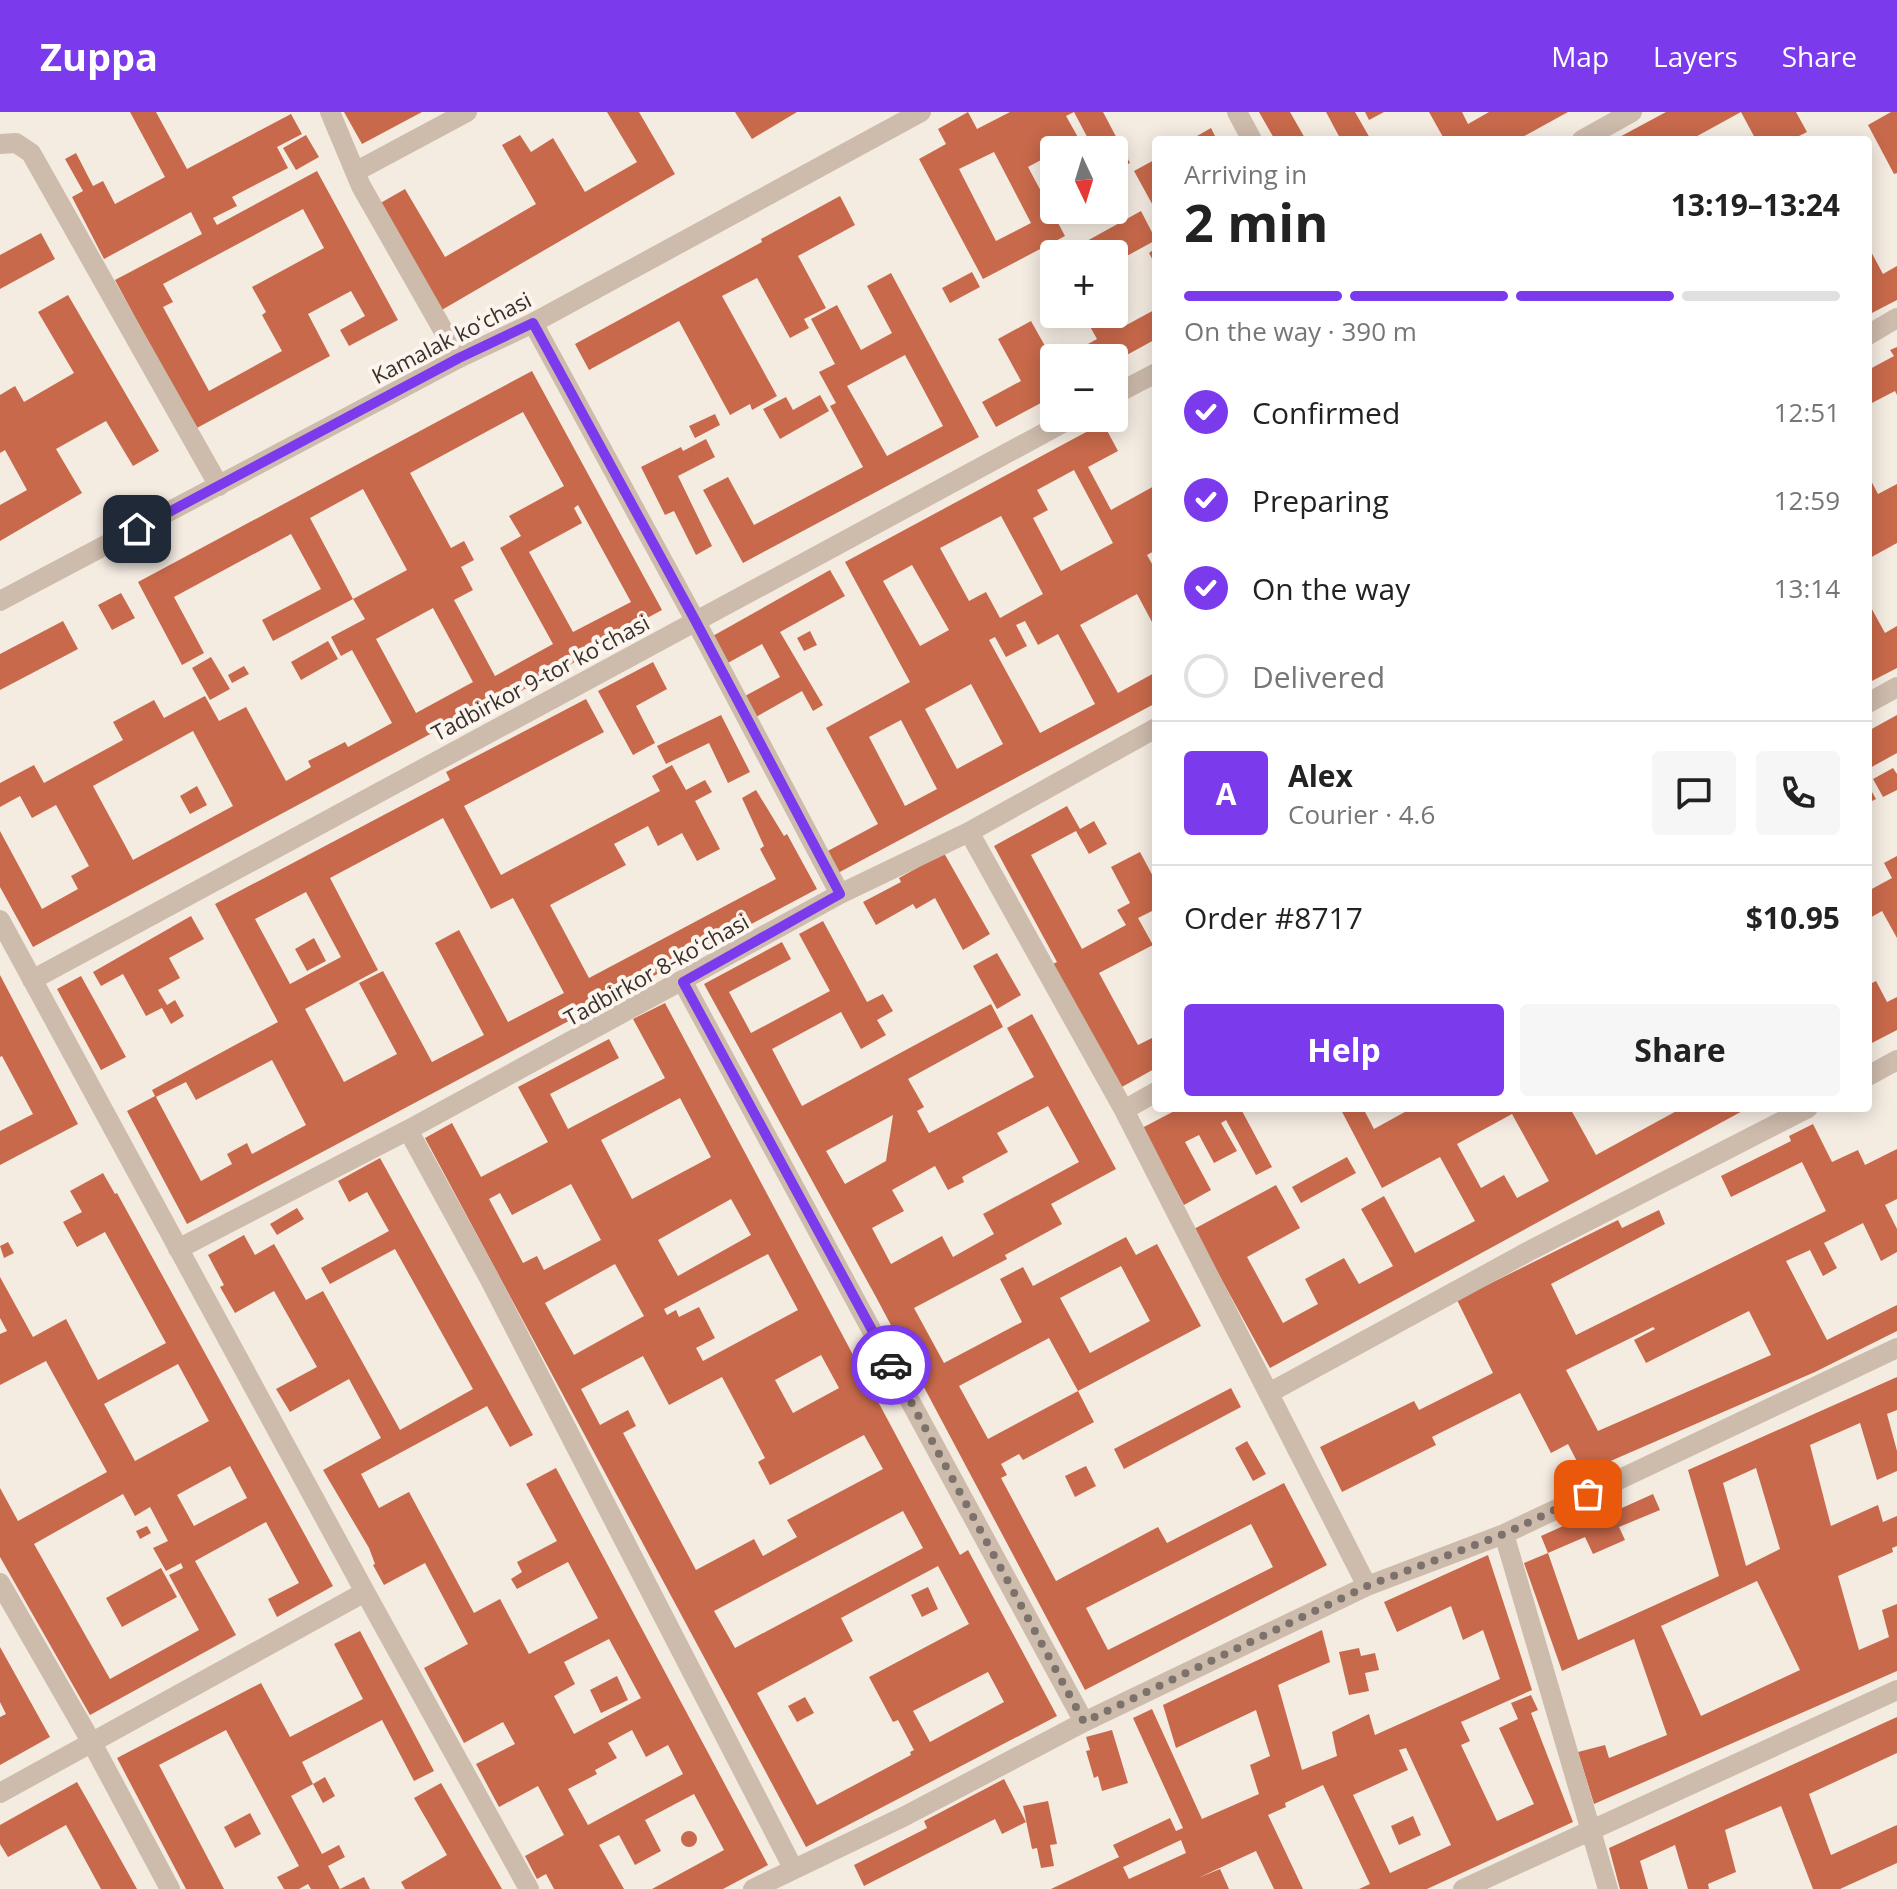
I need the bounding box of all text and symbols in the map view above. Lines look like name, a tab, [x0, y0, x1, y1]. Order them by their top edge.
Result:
text: Zuppa	[40, 30, 158, 82]
text: Map	[1551, 37, 1609, 75]
text: Layers	[1653, 37, 1738, 75]
text: Share	[1782, 37, 1857, 75]
north arrow	[1040, 136, 1128, 224]
map controls	[1040, 136, 1128, 432]
text: Arriving in	[1184, 156, 1307, 192]
text: 13:19–13:24	[1671, 184, 1840, 225]
text: 2 min	[1184, 186, 1328, 257]
button: +	[1040, 240, 1128, 328]
street label: Kamalak koʻchasi	[366, 284, 536, 390]
text: On the way · 390 m	[1184, 313, 1417, 349]
button: −	[1040, 344, 1128, 432]
icon: check	[1184, 390, 1228, 434]
text: Confirmed	[1252, 392, 1400, 433]
text: 12:51	[1774, 394, 1840, 430]
icon: check	[1184, 478, 1228, 522]
text: Preparing	[1252, 480, 1389, 521]
text: 12:59	[1774, 482, 1840, 518]
pin	[103, 495, 171, 563]
icon: home	[115, 507, 159, 551]
icon: check	[1184, 566, 1228, 610]
text: On the way	[1252, 568, 1410, 609]
text: 13:14	[1774, 570, 1840, 606]
street label: Tadbirkor 9-tor koʻchasi	[426, 607, 654, 747]
text: Delivered	[1252, 656, 1385, 697]
button: chat	[1652, 751, 1736, 835]
button: phone	[1756, 751, 1840, 835]
text: Alex	[1288, 755, 1353, 796]
text: A	[1216, 773, 1236, 814]
text: Courier · 4.6	[1288, 796, 1435, 832]
text: Order #8717	[1184, 897, 1363, 938]
text: $10.95	[1746, 897, 1840, 938]
street label: Tadbirkor 8-koʻchasi	[558, 906, 754, 1032]
button: Help	[1184, 1004, 1504, 1096]
button: Share	[1520, 1004, 1840, 1096]
courier	[851, 1325, 931, 1405]
icon: car	[869, 1343, 913, 1387]
pin	[1554, 1460, 1622, 1528]
icon: bag	[1566, 1472, 1610, 1516]

